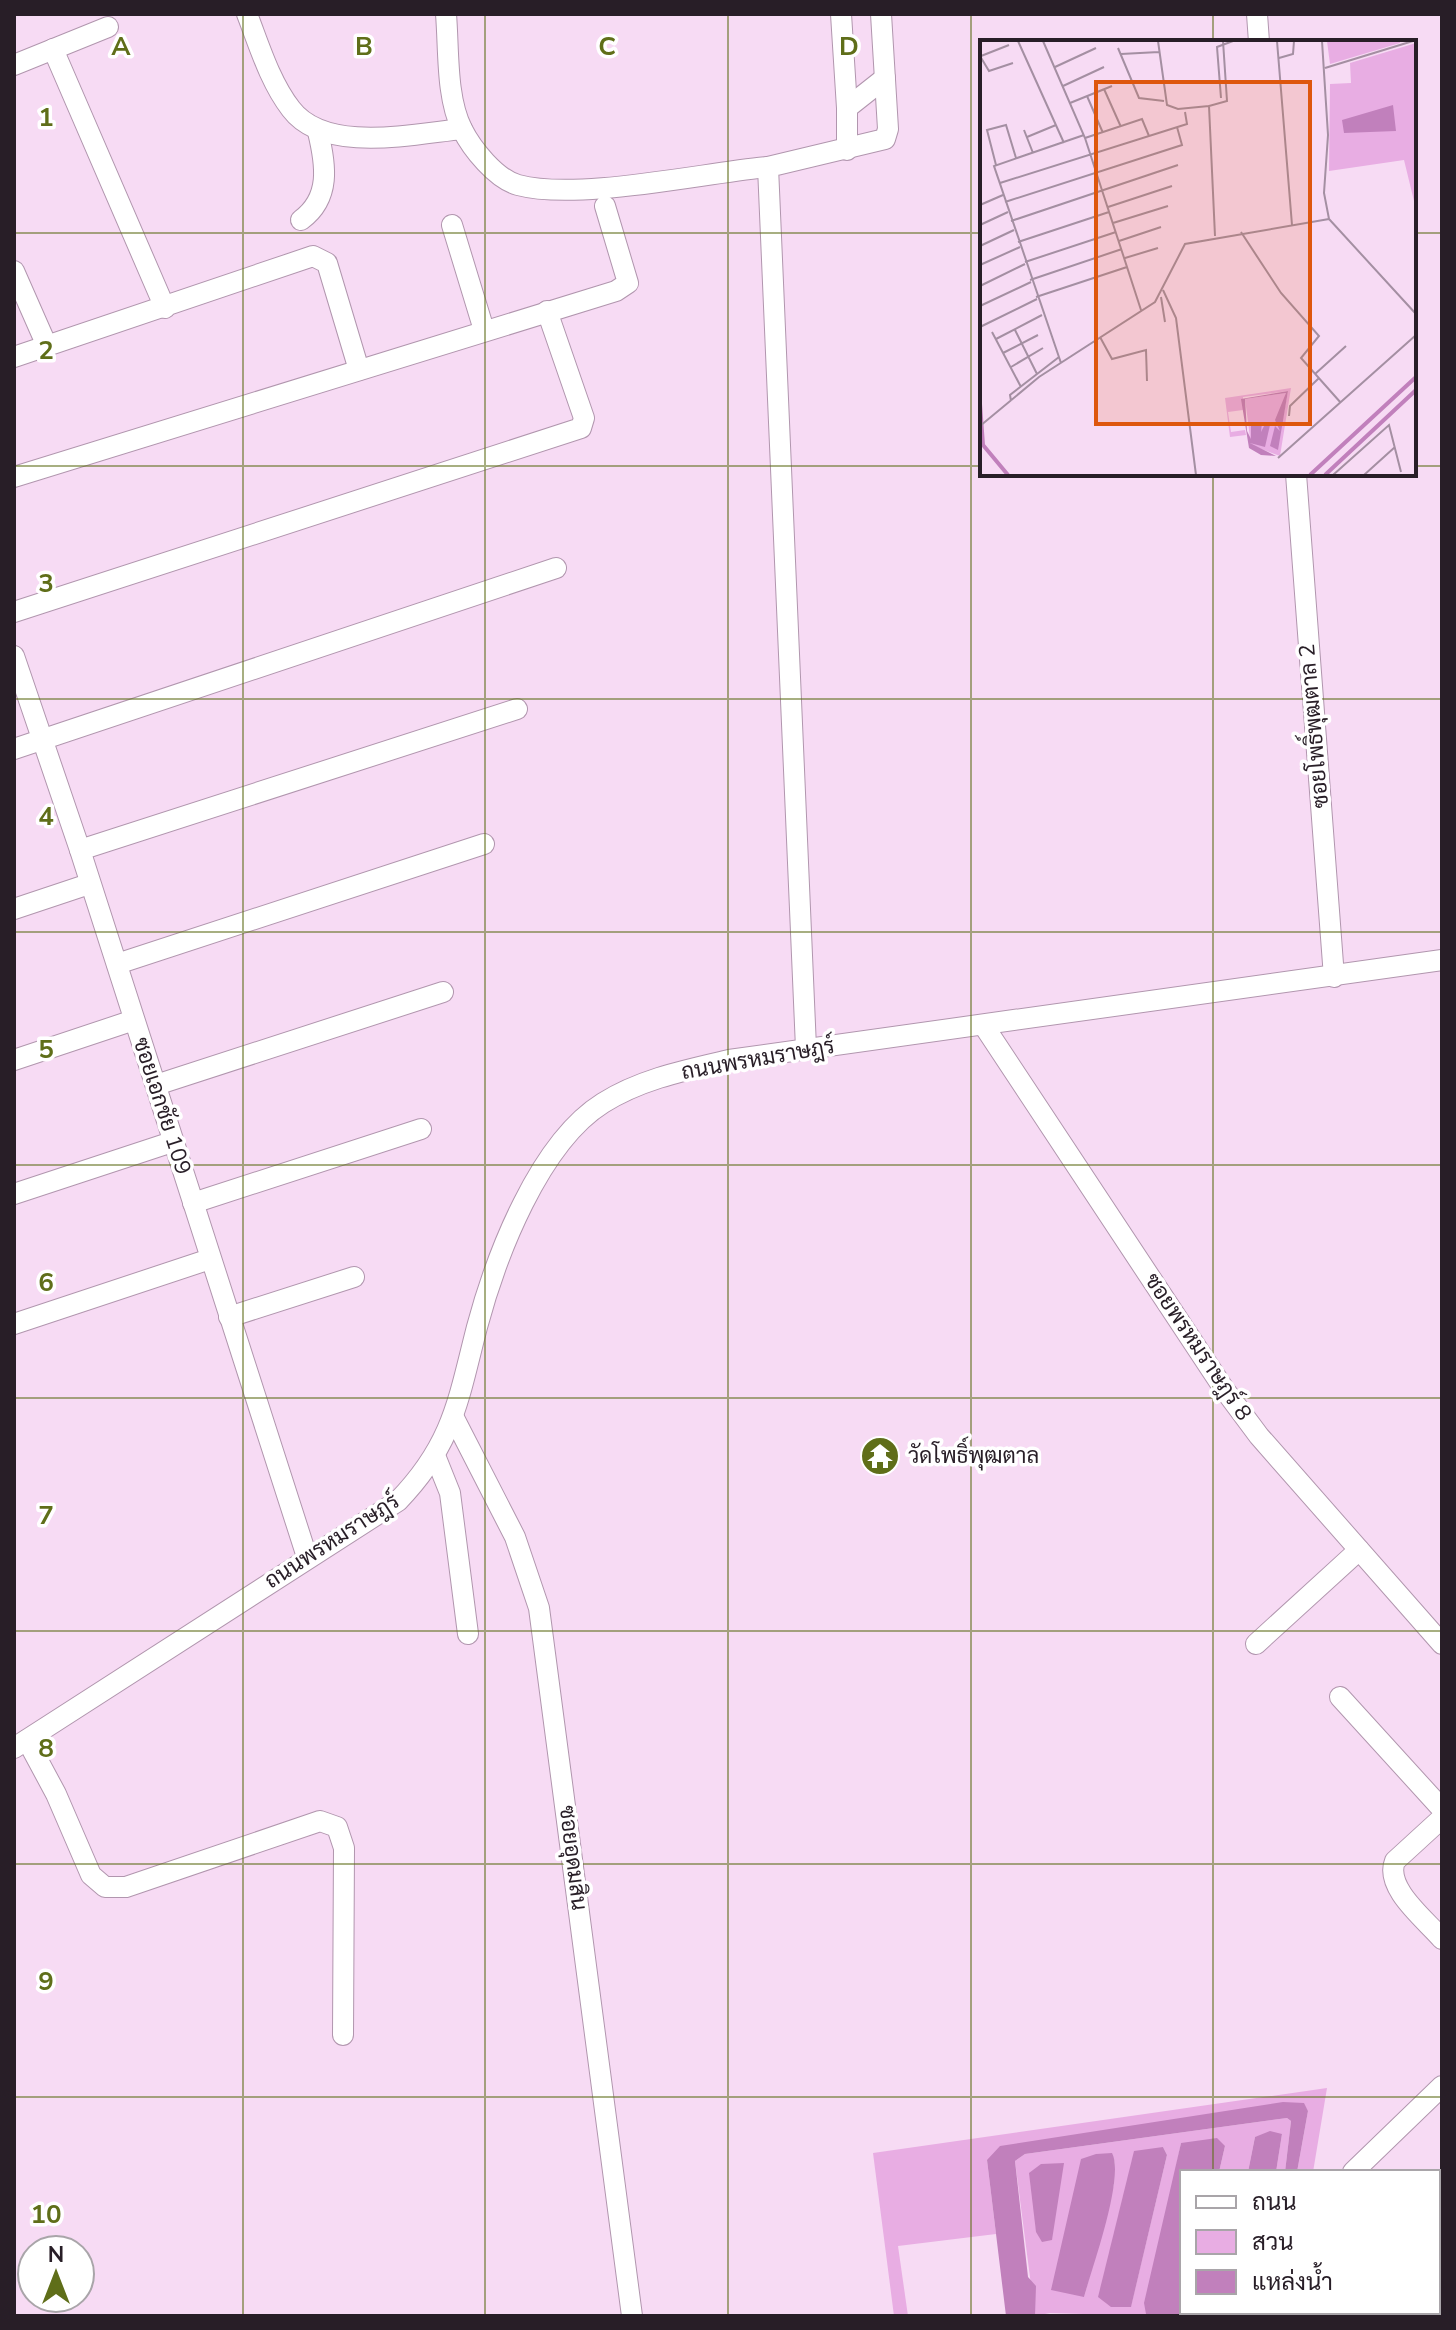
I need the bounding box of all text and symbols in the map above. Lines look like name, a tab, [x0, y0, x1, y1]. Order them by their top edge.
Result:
text: A	[111, 29, 131, 64]
text: B	[355, 29, 373, 64]
text: C	[598, 29, 616, 64]
text: D	[839, 29, 859, 64]
inset map	[980, 40, 1416, 476]
text: 1	[38, 100, 54, 135]
text: 2	[38, 333, 54, 368]
text: 3	[38, 566, 54, 601]
street label: ซอยโพธิ์พุฒตาล 2	[1287, 643, 1336, 810]
text: 4	[38, 799, 54, 834]
street label: ถนนพรหมราษฎร์	[679, 1031, 837, 1087]
text: 5	[38, 1032, 54, 1067]
street label: ซอยเอกชัย 109	[126, 1034, 198, 1178]
text: 6	[38, 1265, 54, 1300]
street label: ซอยพรหมราษฎร์ 8	[1137, 1267, 1259, 1427]
temple icon: วัดโพธิ์พุฒตาล	[859, 1435, 901, 1477]
place label: วัดโพธิ์พุฒตาล	[908, 1436, 1039, 1471]
street label: ถนนพรหมราษฎร์	[259, 1486, 405, 1596]
text: 7	[38, 1498, 54, 1533]
text: 8	[38, 1731, 54, 1766]
street label: ซอยอุดมสิน	[552, 1804, 594, 1912]
text: 9	[38, 1964, 54, 1999]
legend	[1180, 2170, 1440, 2314]
text: ถนน	[1252, 2186, 1297, 2218]
text: 10	[30, 2197, 62, 2232]
text: สวน	[1252, 2226, 1294, 2258]
north arrow	[16, 2234, 96, 2314]
text: N	[48, 2240, 64, 2270]
text: แหล่งน้ำ	[1252, 2262, 1333, 2298]

